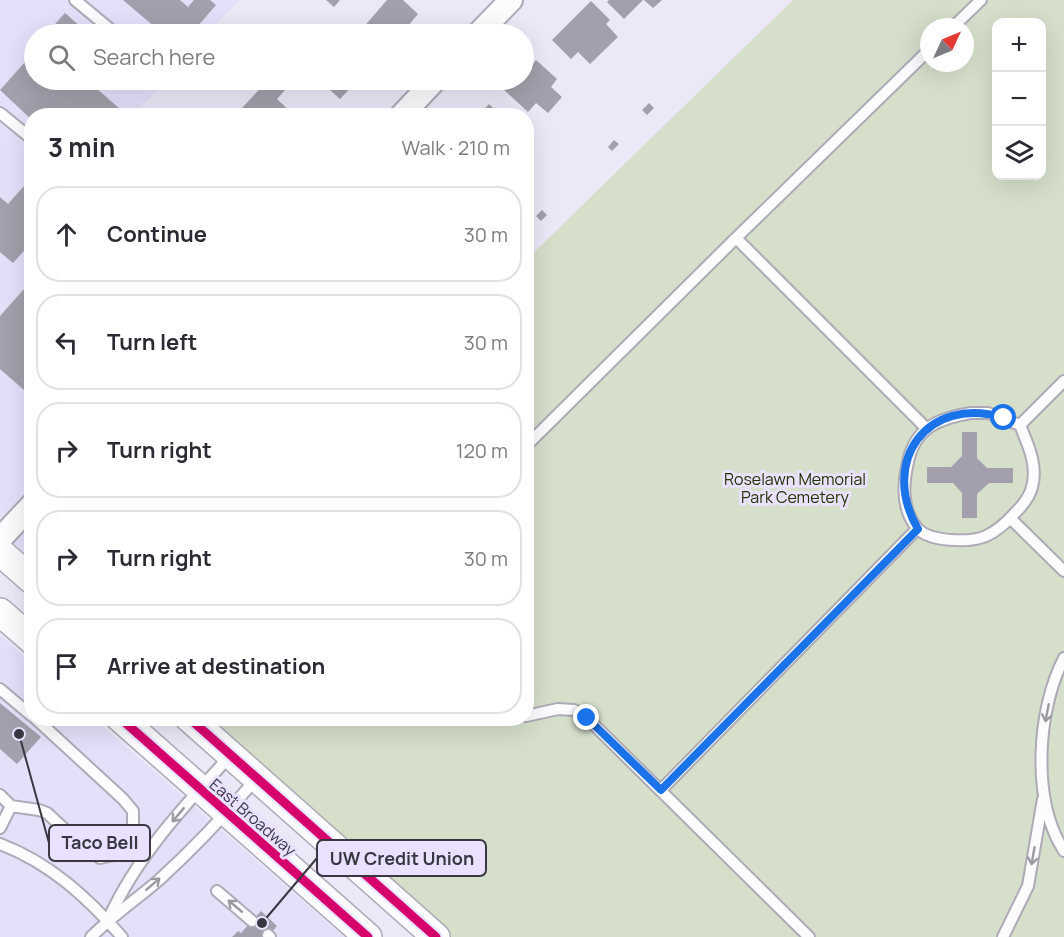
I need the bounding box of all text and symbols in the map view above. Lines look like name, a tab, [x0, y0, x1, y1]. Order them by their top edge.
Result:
north arrow	[920, 18, 974, 72]
map controls	[992, 18, 1046, 180]
button: +	[992, 18, 1046, 72]
search box	[24, 24, 534, 90]
icon: search	[45, 41, 78, 74]
text: Search here	[93, 42, 215, 72]
button: −	[992, 72, 1046, 126]
button: layers	[992, 126, 1046, 180]
text: 3 min	[48, 129, 115, 165]
text: Walk · 210 m	[402, 134, 510, 161]
icon: ahead	[50, 218, 83, 251]
text: Continue	[107, 219, 207, 249]
text: 30 m	[464, 221, 508, 248]
icon: left	[50, 326, 83, 359]
text: Turn left	[107, 327, 197, 357]
text: 30 m	[464, 329, 508, 356]
route start	[990, 404, 1016, 430]
icon: right	[50, 434, 83, 467]
text: Turn right	[107, 435, 212, 465]
text: 120 m	[456, 437, 508, 464]
park label: Roselawn Memorial Park Cemetery	[724, 468, 866, 508]
icon: right	[50, 542, 83, 575]
text: Turn right	[107, 543, 212, 573]
text: 30 m	[464, 545, 508, 572]
icon: arrive	[50, 650, 83, 683]
text: Arrive at destination	[107, 651, 325, 681]
one-way arrow	[1041, 703, 1052, 722]
route end	[573, 704, 599, 730]
street label: East Broadway	[205, 773, 301, 861]
one-way arrow	[172, 807, 185, 823]
callout: Taco Bell	[49, 825, 150, 861]
text: Taco Bell	[61, 830, 139, 854]
callout: UW Credit Union	[317, 840, 486, 876]
text: UW Credit Union	[330, 846, 474, 870]
one-way arrow	[1028, 846, 1039, 865]
one-way arrow	[145, 878, 161, 891]
one-way arrow	[228, 899, 243, 913]

